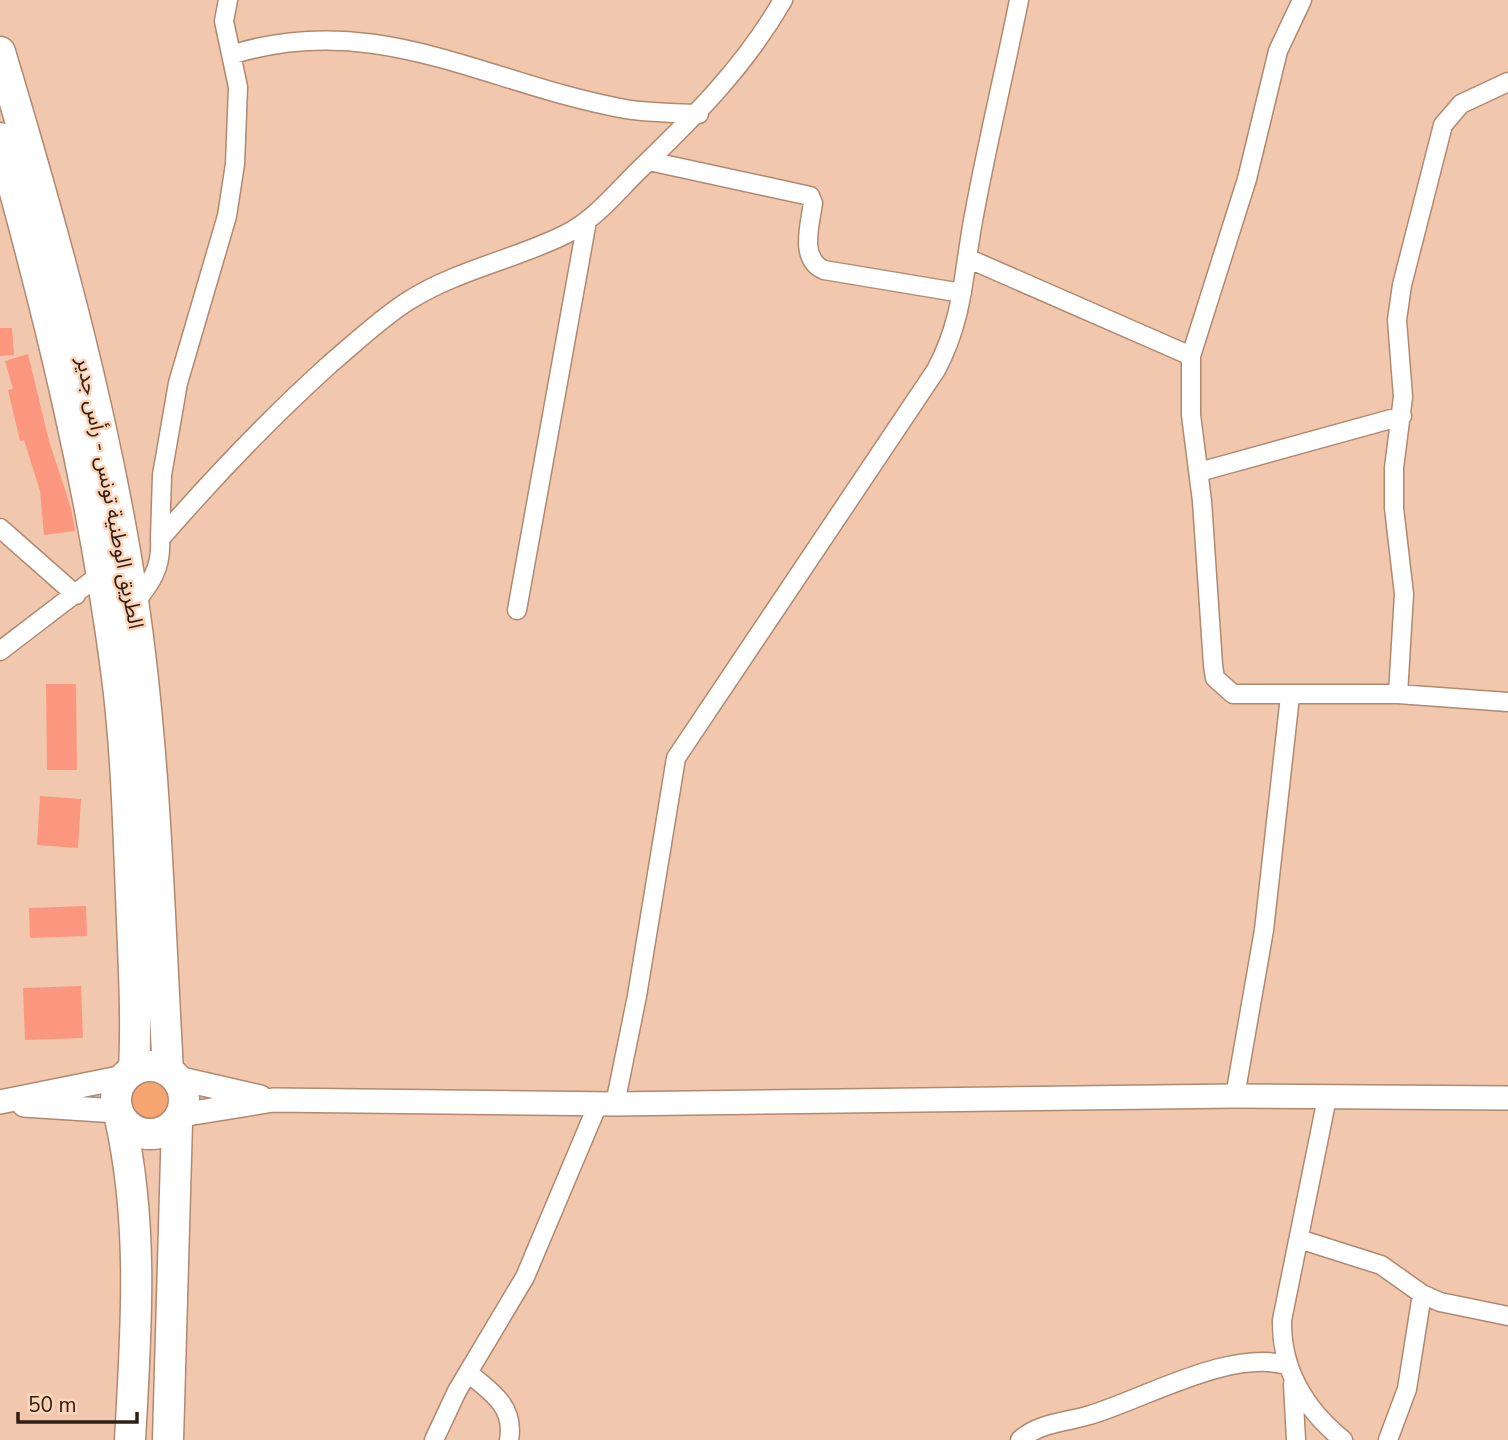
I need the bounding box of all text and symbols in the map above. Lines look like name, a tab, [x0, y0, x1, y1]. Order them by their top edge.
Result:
street label: الطريق الوطنية تونس - رأس جدير	[70, 354, 150, 631]
scale bar	[18, 1380, 136, 1424]
text: 50 m	[28, 1391, 77, 1419]

